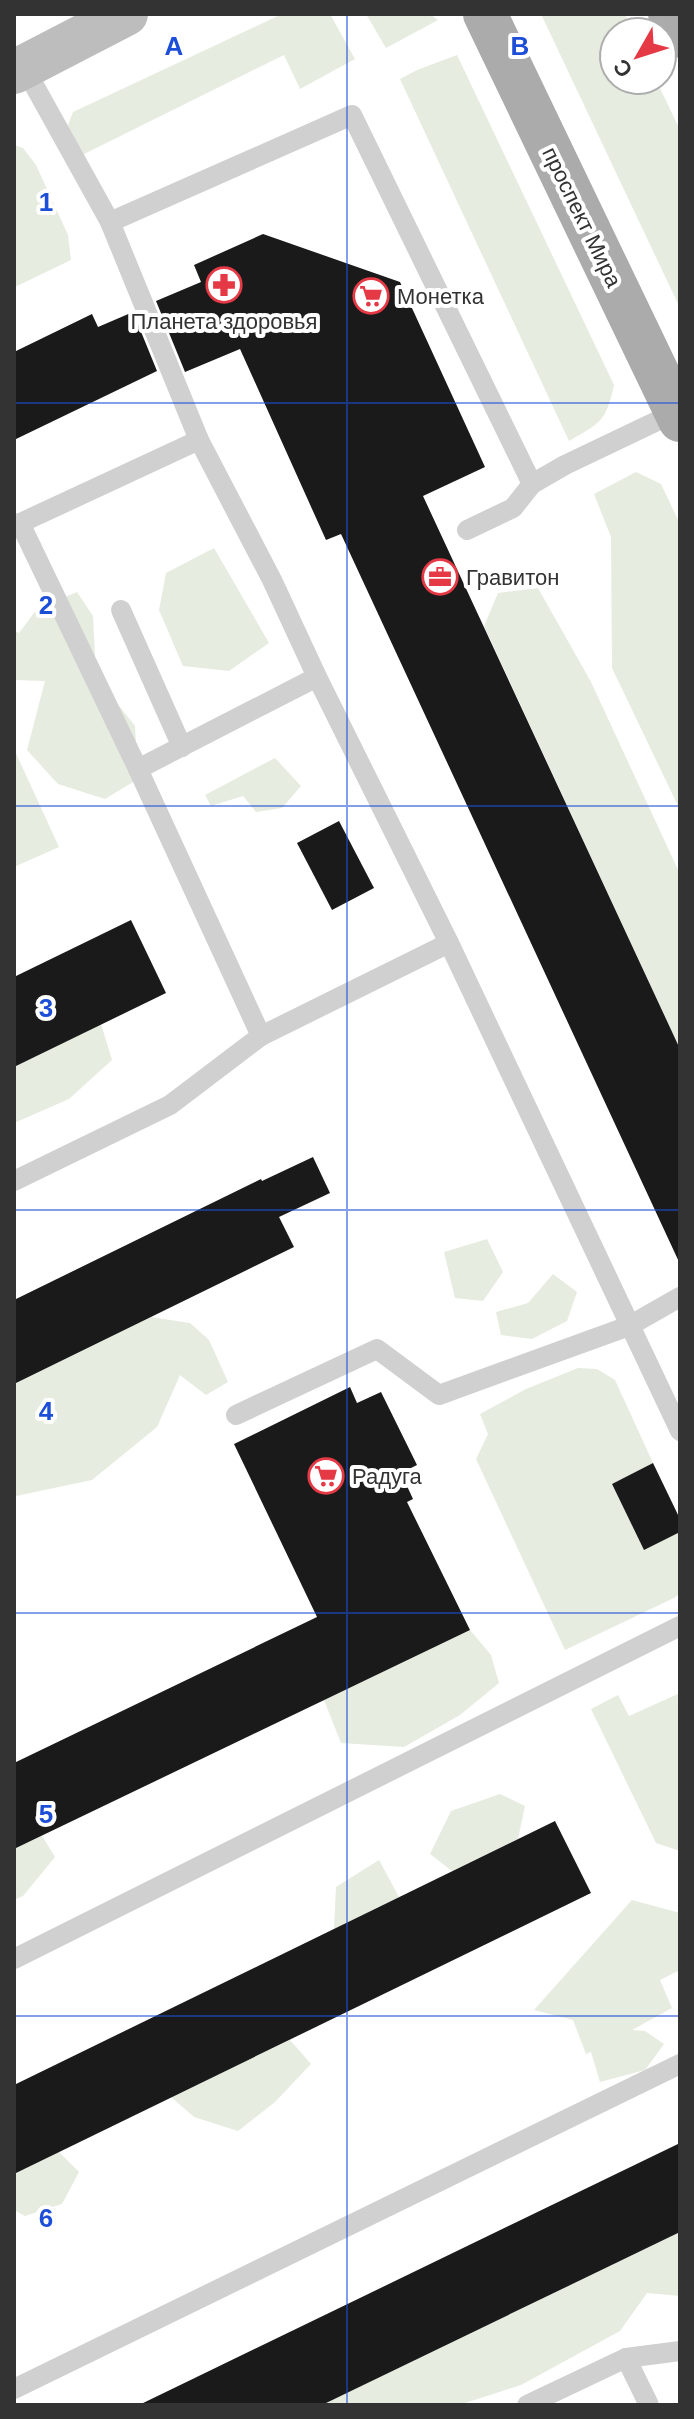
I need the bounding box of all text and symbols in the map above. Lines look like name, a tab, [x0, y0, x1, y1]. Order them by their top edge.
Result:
north arrow	[598, 16, 678, 96]
text: A	[165, 31, 184, 61]
text: B	[511, 31, 529, 61]
text: С	[608, 54, 638, 82]
street label: проспект Мира	[537, 143, 627, 292]
text: 1	[39, 187, 53, 217]
pharmacy icon: Планета здоровья	[205, 266, 243, 304]
supermarket icon: Монетка	[352, 277, 390, 315]
place label: Монетка	[397, 284, 485, 309]
place label: Планета здоровья	[131, 309, 317, 334]
office icon: Гравитон	[421, 558, 459, 596]
place label: Гравитон	[466, 565, 559, 590]
text: 2	[39, 590, 53, 620]
text: 3	[39, 993, 53, 1023]
text: 4	[39, 1396, 54, 1426]
supermarket icon: Радуга	[307, 1457, 345, 1495]
place label: Радуга	[352, 1464, 423, 1489]
text: 5	[39, 1799, 53, 1829]
text: 6	[39, 2203, 53, 2233]

